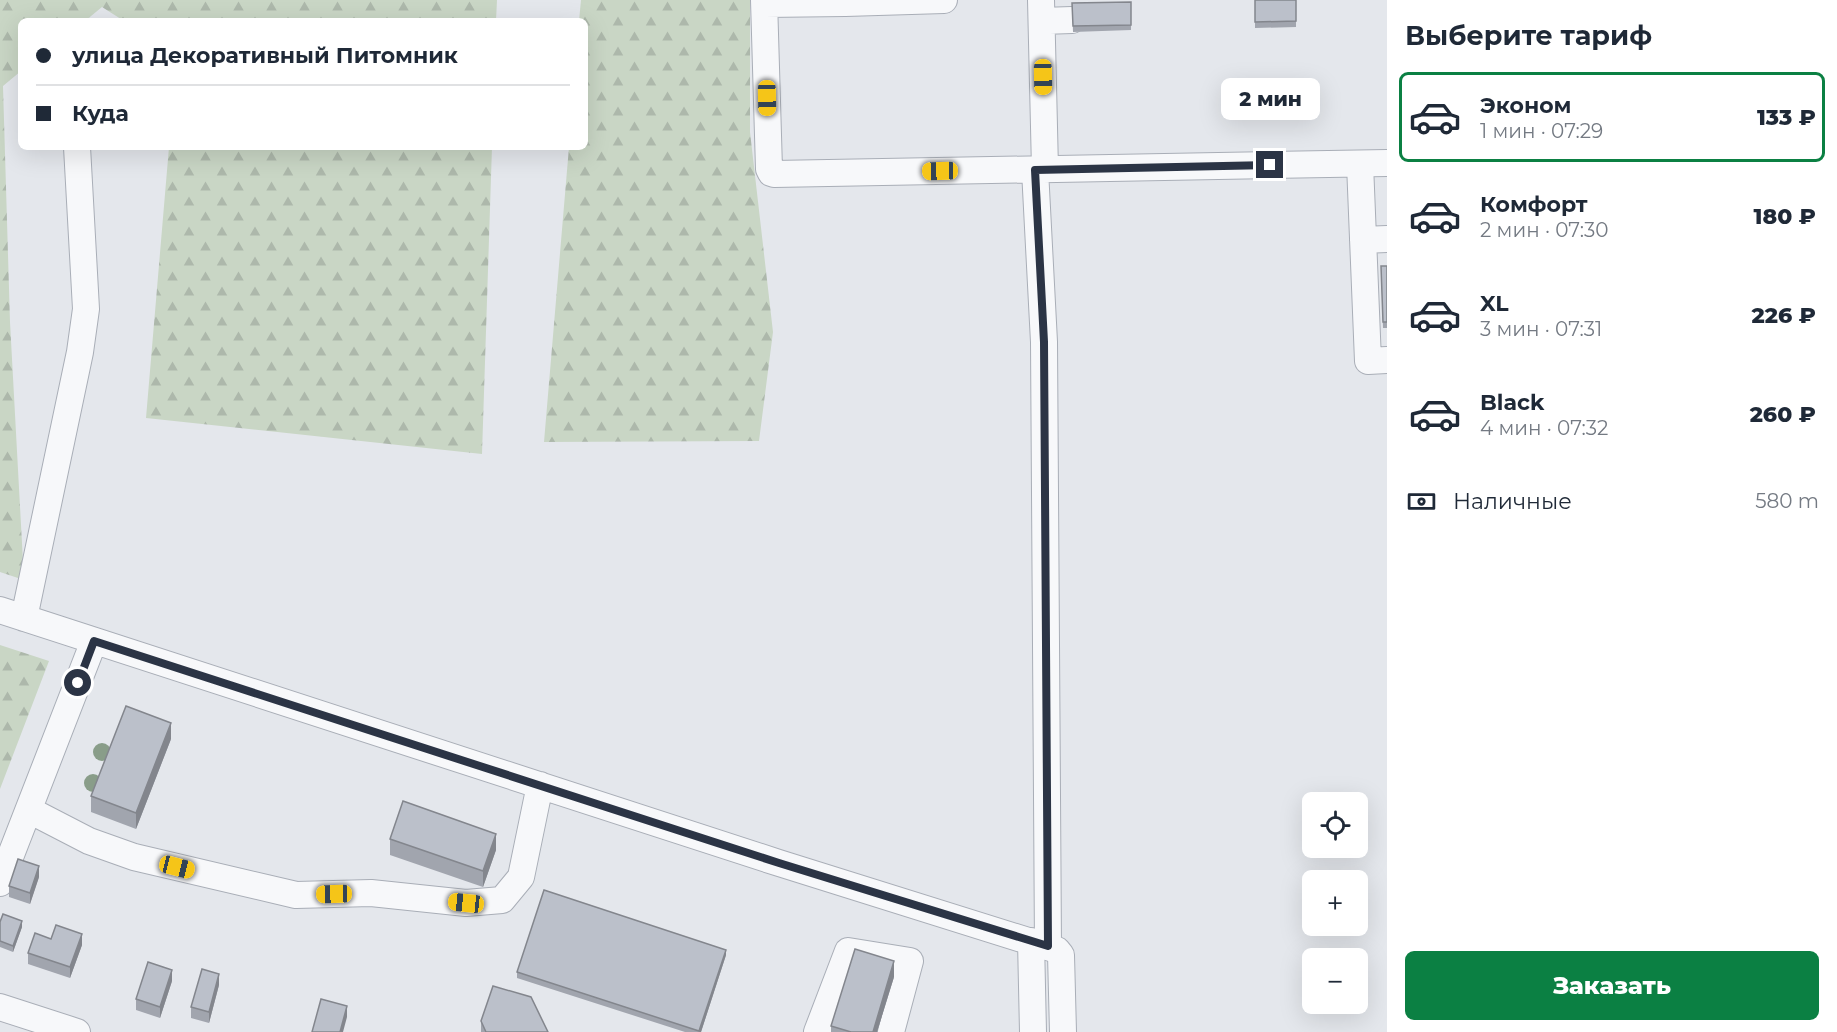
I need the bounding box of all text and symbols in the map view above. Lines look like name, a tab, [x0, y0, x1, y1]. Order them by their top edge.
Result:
text: Выберите тариф	[1405, 19, 1652, 52]
text: улица Декоративный Питомник	[72, 42, 458, 69]
car	[1034, 59, 1052, 95]
callout: 2 мин	[1220, 78, 1320, 120]
car	[758, 80, 776, 116]
text: 2 мин	[1239, 87, 1302, 111]
icon: car	[1408, 90, 1462, 144]
text: Эконом	[1480, 92, 1571, 119]
text: Куда	[72, 100, 129, 127]
text: 133 ₽	[1757, 104, 1816, 131]
text: 1 мин · 07:29	[1480, 119, 1603, 143]
route end	[1256, 151, 1283, 178]
car	[922, 162, 958, 180]
icon: car	[1408, 189, 1462, 243]
text: Комфорт	[1480, 191, 1588, 218]
text: 180 ₽	[1754, 203, 1816, 230]
text: 2 мин · 07:30	[1480, 218, 1608, 242]
icon: car	[1408, 288, 1462, 342]
text: XL	[1480, 290, 1509, 317]
text: 226 ₽	[1752, 302, 1816, 329]
text: 3 мин · 07:31	[1480, 317, 1602, 341]
icon: car	[1408, 387, 1462, 441]
text: Black	[1480, 389, 1544, 416]
text: 260 ₽	[1750, 401, 1816, 428]
text: 4 мин · 07:32	[1480, 416, 1608, 440]
icon: cash	[1405, 485, 1438, 518]
text: Наличные	[1453, 488, 1572, 515]
text: 580 m	[1755, 489, 1819, 513]
route start	[64, 669, 91, 696]
map controls	[1302, 792, 1368, 1014]
button: locate	[1302, 792, 1368, 858]
car	[157, 854, 197, 880]
button: +	[1302, 870, 1368, 936]
car	[316, 885, 352, 903]
car	[447, 892, 485, 914]
button: −	[1302, 948, 1368, 1014]
button: Заказать	[1405, 951, 1819, 1020]

